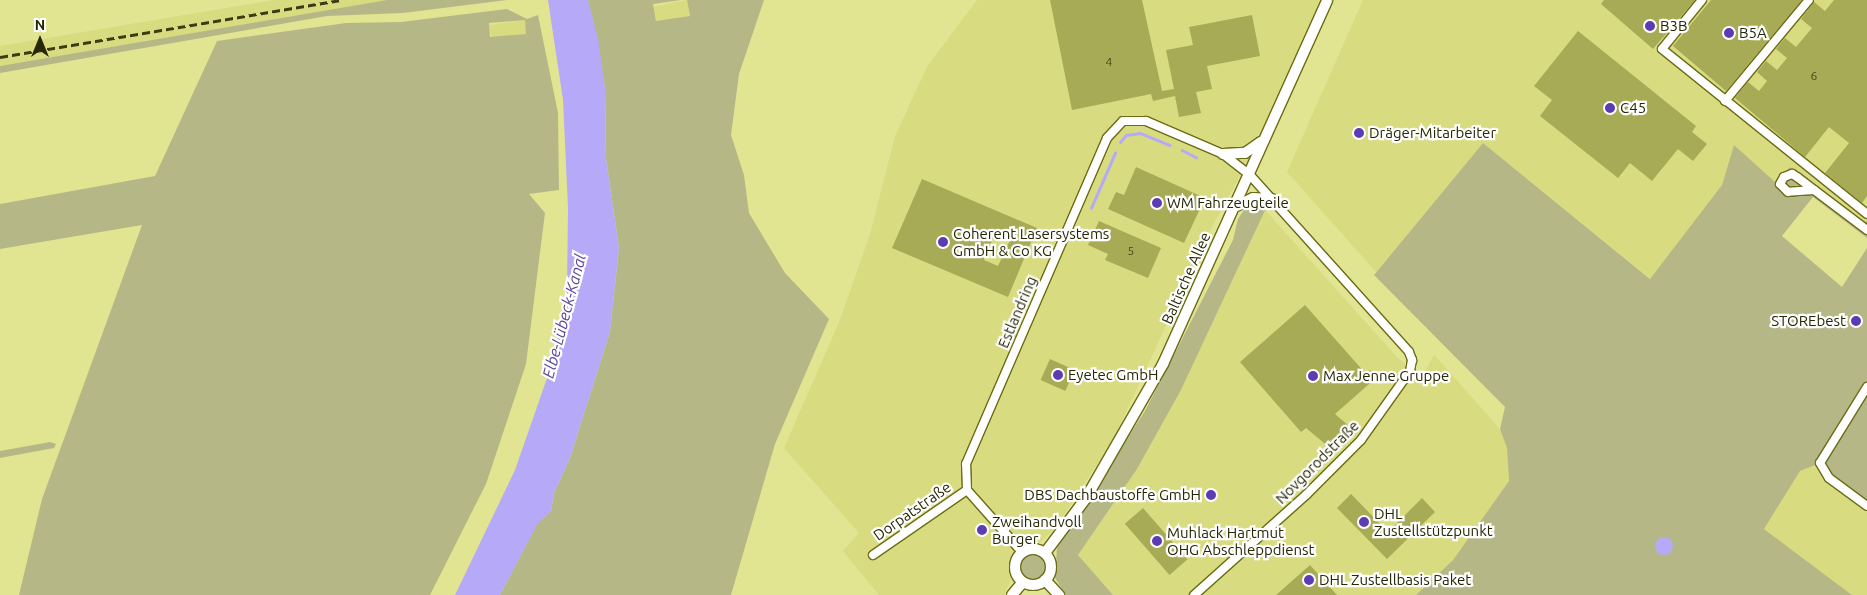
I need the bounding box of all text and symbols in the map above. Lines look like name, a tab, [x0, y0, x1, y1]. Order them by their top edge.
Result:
north arrow	[15, 15, 65, 65]
text: N	[35, 17, 45, 33]
place label: B3B	[1660, 17, 1688, 35]
marker: B3B	[1644, 20, 1656, 32]
place label: B5A	[1739, 24, 1767, 42]
marker: B5A	[1723, 27, 1735, 39]
house number: 4	[1106, 55, 1112, 69]
house number: 6	[1811, 69, 1817, 83]
place label: C45	[1620, 99, 1646, 117]
marker: C45	[1604, 102, 1616, 114]
place label: Dräger-Mitarbeiter	[1369, 124, 1496, 142]
marker: Dräger-Mitarbeiter	[1353, 127, 1365, 139]
place label: WM Fahrzeugteile	[1167, 194, 1289, 212]
marker: WM Fahrzeugteile	[1151, 197, 1163, 209]
place label: Coherent Lasersystems GmbH & Co KG	[953, 224, 1109, 259]
street label: Baltische Allee	[1158, 229, 1214, 327]
marker: Coherent Lasersystems GmbH & Co KG	[937, 236, 949, 248]
house number: 5	[1128, 244, 1134, 258]
water label: Elbe-Lübeck-Kanal	[538, 252, 590, 380]
street label: Estlandring	[994, 273, 1040, 351]
place label: STOREbest	[1771, 312, 1846, 330]
marker: STOREbest	[1850, 315, 1862, 327]
place label: Eyetec GmbH	[1068, 366, 1158, 384]
place label: Max Jenne Gruppe	[1323, 367, 1449, 385]
marker: Eyetec GmbH	[1052, 369, 1064, 381]
marker: Max Jenne Gruppe	[1307, 370, 1319, 382]
street label: Novgorodstraße	[1272, 417, 1362, 507]
street label: Dorpatstraße	[870, 478, 954, 544]
place label: DBS Dachbaustoffe GmbH	[1024, 486, 1201, 504]
marker: DBS Dachbaustoffe GmbH	[1205, 489, 1217, 501]
place label: DHL Zustellstützpunkt	[1374, 504, 1493, 539]
place label: Zweihandvoll Burger	[992, 512, 1081, 547]
marker: DHL Zustellstützpunkt	[1358, 516, 1370, 528]
place label: Muhlack Hartmut OHG Abschleppdienst	[1167, 523, 1314, 558]
marker: Zweihandvoll Burger	[976, 524, 988, 536]
marker: Muhlack Hartmut OHG Abschleppdienst	[1151, 535, 1163, 547]
place label: DHL Zustellbasis Paket	[1319, 571, 1471, 589]
marker: DHL Zustellbasis Paket	[1303, 574, 1315, 586]

